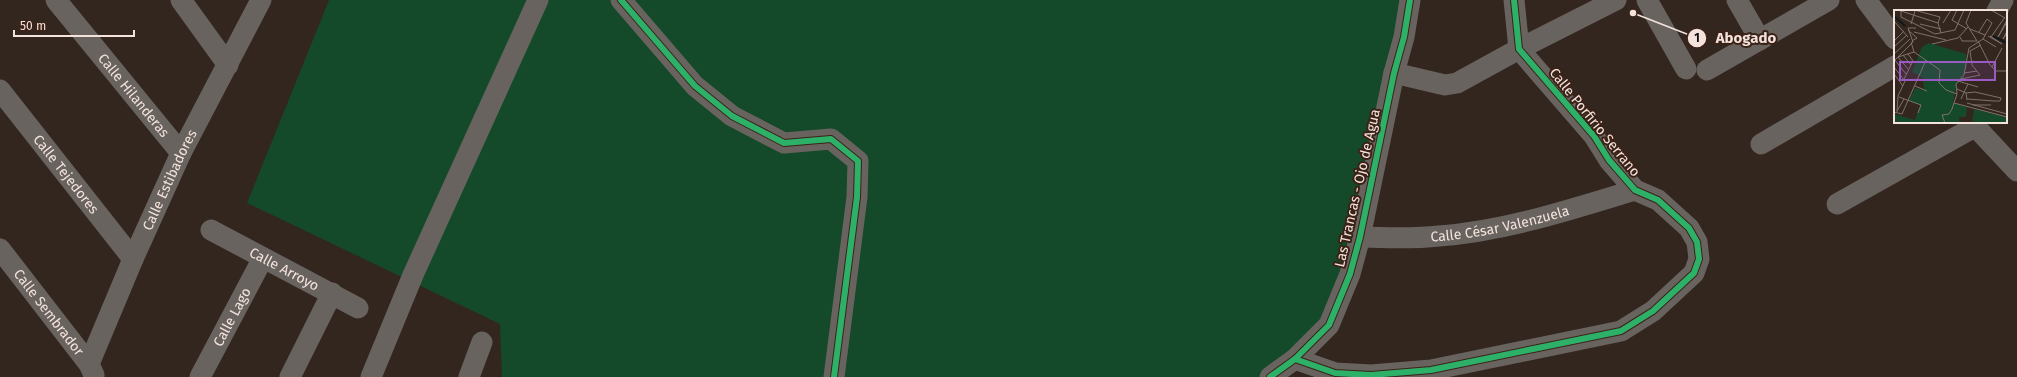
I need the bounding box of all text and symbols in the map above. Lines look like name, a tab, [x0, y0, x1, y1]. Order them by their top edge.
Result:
inset map	[1894, 10, 2007, 123]
scale bar	[14, 12, 134, 38]
text: 50 m	[20, 19, 46, 33]
callout: Abogado	[1687, 24, 1784, 51]
text: Abogado	[1715, 29, 1776, 47]
text: 1	[1694, 31, 1700, 45]
street label: Calle Hilanderas	[94, 50, 173, 141]
street label: Calle Porfirio Serrano	[1546, 65, 1644, 180]
street label: Las Trancas - Ojo de Agua	[1331, 107, 1384, 269]
street label: Calle Estibadores	[139, 126, 201, 233]
street label: Calle Tejedores	[29, 131, 102, 218]
street label: Calle César Valenzuela	[1430, 202, 1571, 246]
street label: Calle Arroyo	[246, 244, 322, 295]
street label: Calle Sembrador	[10, 266, 88, 360]
street label: Calle Lago	[210, 285, 255, 350]

